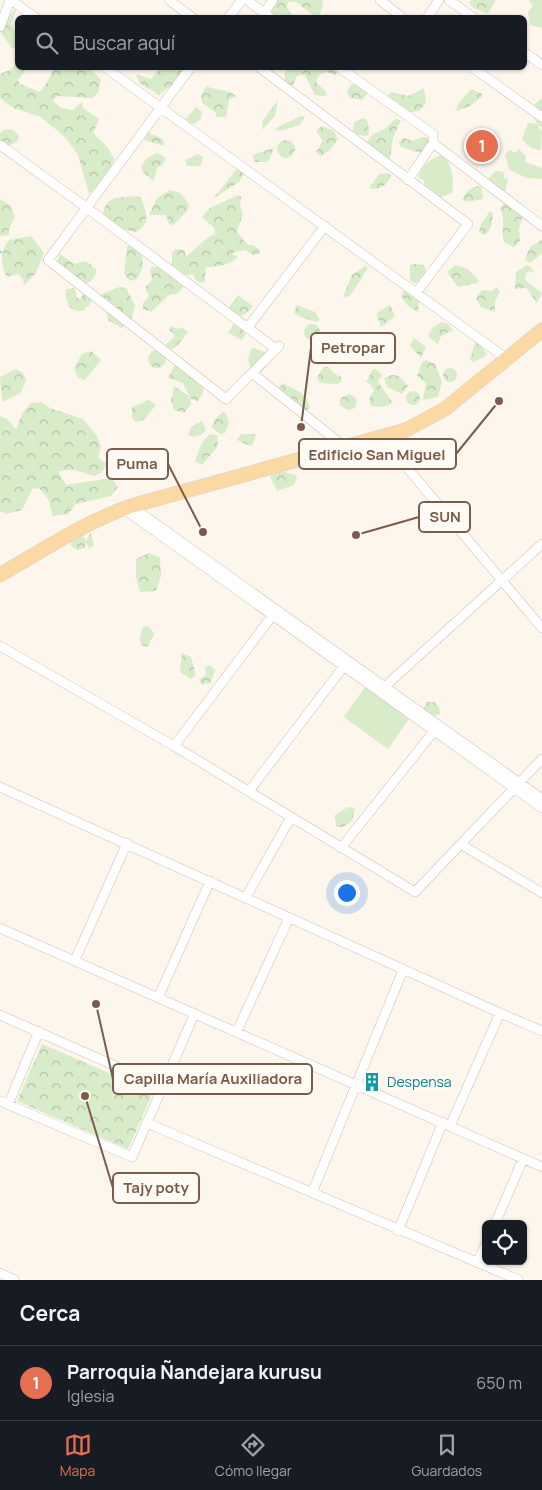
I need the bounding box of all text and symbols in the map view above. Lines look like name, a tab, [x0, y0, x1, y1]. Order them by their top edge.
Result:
search box	[15, 15, 527, 70]
icon: search	[33, 29, 61, 57]
text: Buscar aquí	[73, 30, 175, 56]
pin: 1	[466, 127, 498, 165]
callout: Petropar	[311, 333, 395, 363]
text: Petropar	[321, 337, 385, 358]
callout: Edificio San Miguel	[299, 439, 456, 469]
text: Edificio San Miguel	[308, 444, 446, 465]
callout: Puma	[107, 449, 168, 479]
text: Puma	[116, 453, 158, 474]
callout: SUN	[419, 502, 470, 532]
text: SUN	[429, 506, 461, 527]
your location	[334, 880, 360, 906]
callout: Capilla María Auxiliadora	[113, 1064, 312, 1094]
text: Capilla María Auxiliadora	[124, 1068, 302, 1089]
building icon: Despensa	[361, 1071, 383, 1093]
place label: Despensa	[387, 1072, 452, 1091]
callout: Tajy poty	[113, 1173, 199, 1203]
text: Tajy poty	[123, 1177, 189, 1198]
map controls	[482, 1220, 527, 1265]
button: locate	[482, 1220, 527, 1265]
text: Cerca	[20, 1299, 80, 1327]
text: Parroquia Ñandejara kurusu	[67, 1359, 322, 1385]
text: 1	[32, 1372, 40, 1394]
text: 650 m	[476, 1372, 522, 1394]
text: Iglesia	[67, 1385, 114, 1407]
tab: Mapa	[60, 1431, 95, 1480]
tab: Cómo llegar	[215, 1431, 292, 1480]
tab: Guardados	[411, 1431, 482, 1480]

